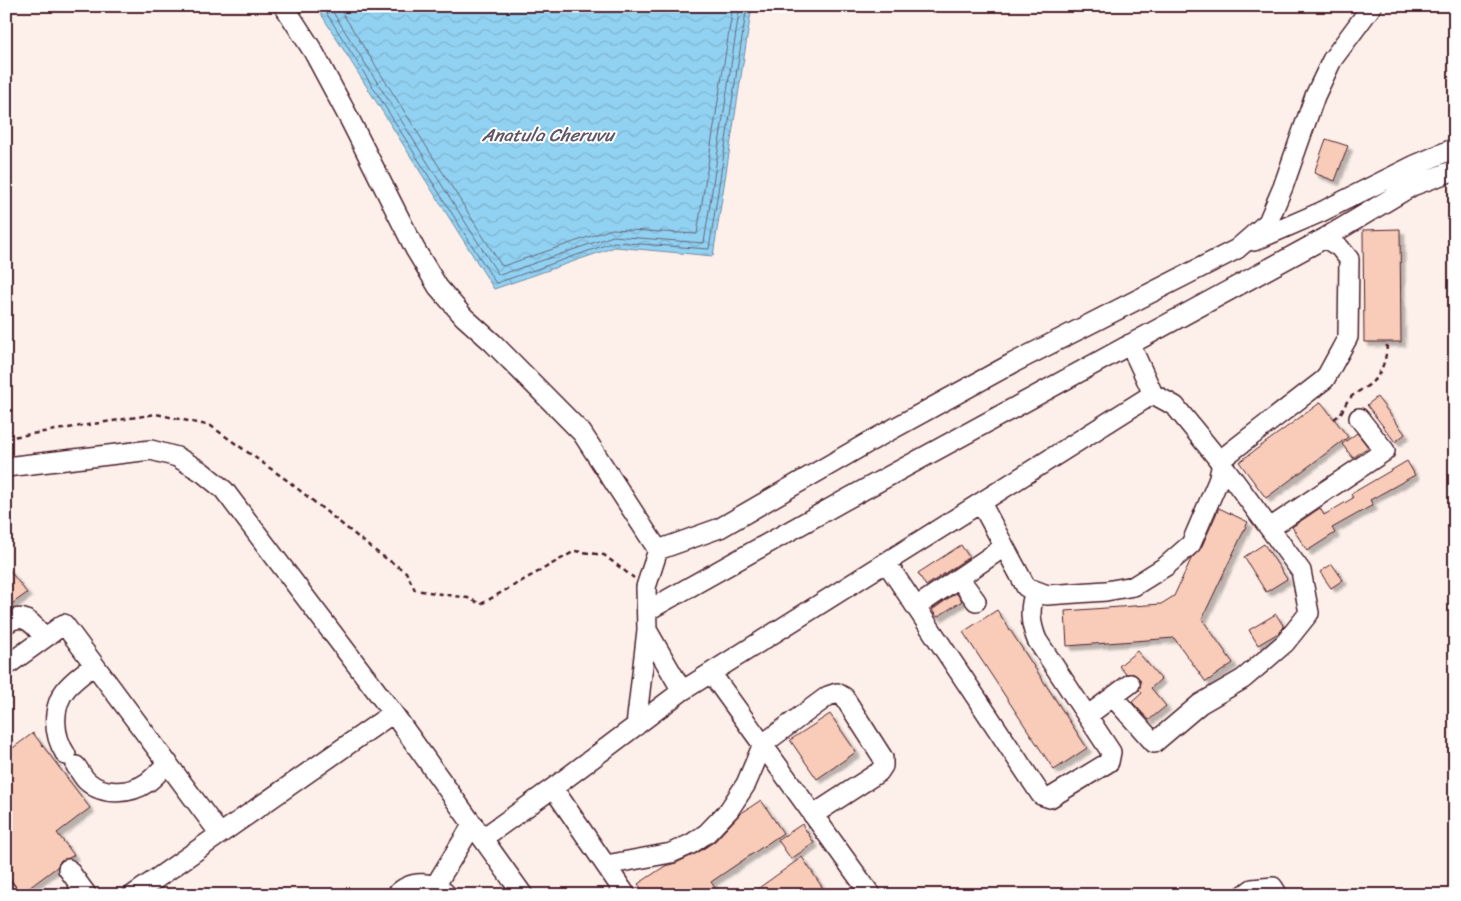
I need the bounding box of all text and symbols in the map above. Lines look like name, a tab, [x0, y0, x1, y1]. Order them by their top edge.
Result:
water label: Anatula Cheruvu	[481, 119, 616, 151]

